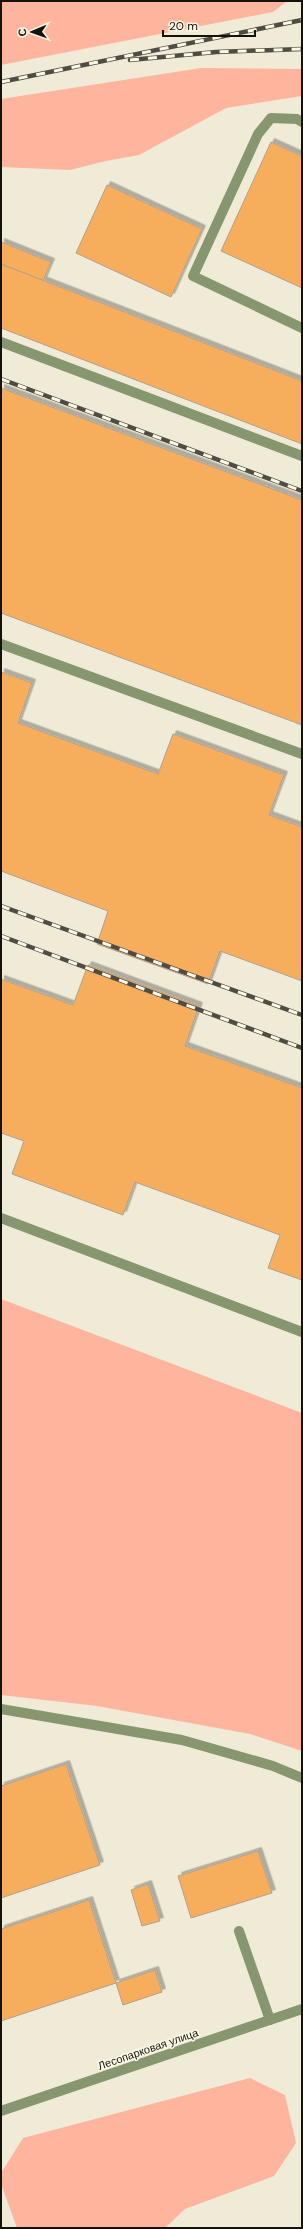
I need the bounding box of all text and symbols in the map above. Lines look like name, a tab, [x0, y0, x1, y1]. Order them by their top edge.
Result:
north arrow	[12, 12, 52, 52]
scale bar	[163, 12, 255, 38]
text: 20 m	[169, 18, 198, 34]
text: С	[15, 28, 29, 37]
street label: Лесопарковая улица	[96, 2025, 201, 2073]

